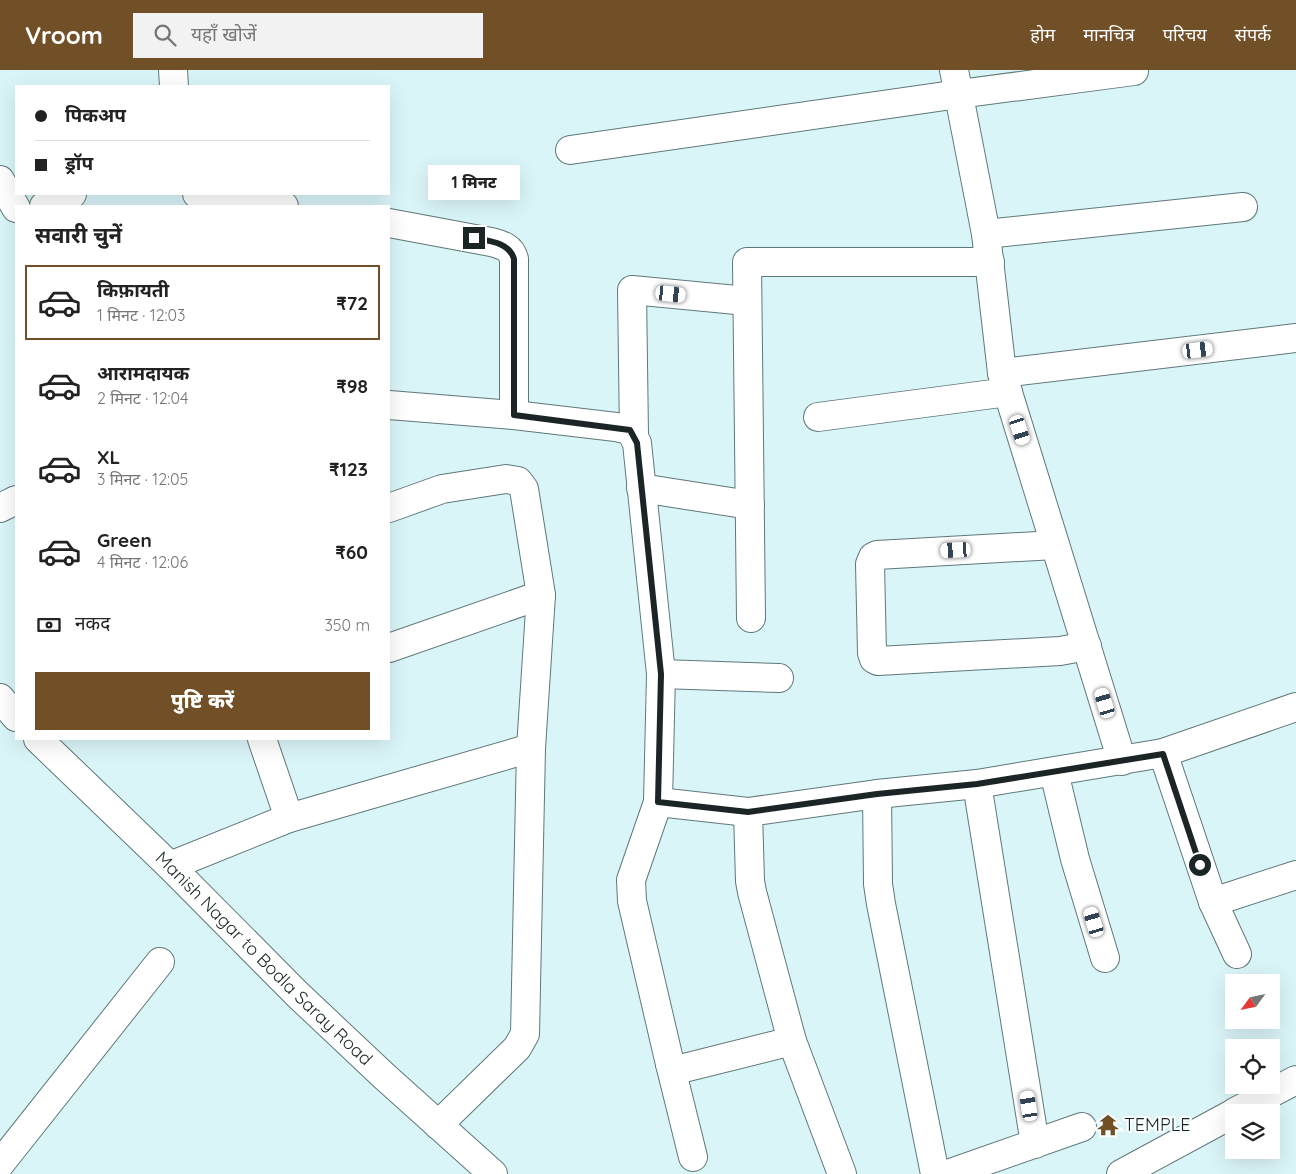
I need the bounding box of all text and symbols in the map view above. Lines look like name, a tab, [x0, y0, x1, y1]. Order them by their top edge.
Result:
search box	[133, 13, 483, 58]
text: Vroom	[25, 20, 103, 50]
icon: search	[151, 21, 179, 49]
text: यहाँ खोजें	[191, 22, 257, 46]
text: होम	[1030, 23, 1055, 46]
text: मानचित्र	[1083, 23, 1135, 46]
text: परिचय	[1163, 23, 1207, 46]
text: संपर्क	[1235, 23, 1271, 46]
text: पिकअप	[65, 103, 126, 127]
text: ड्रॉप	[65, 151, 93, 175]
callout: 1 मिनट	[428, 166, 520, 200]
text: 1 मिनट	[451, 172, 497, 192]
text: सवारी चुनें	[35, 221, 122, 249]
route end	[463, 227, 485, 249]
text: किफ़ायती	[97, 278, 169, 302]
icon: car	[37, 280, 82, 325]
car	[655, 285, 686, 303]
text: ₹72	[336, 291, 368, 315]
text: 1 मिनट · 12:03	[97, 305, 185, 325]
car	[1182, 341, 1213, 359]
text: आरामदायक	[97, 361, 189, 385]
icon: car	[37, 363, 82, 408]
text: ₹98	[336, 374, 368, 398]
text: 2 मिनट · 12:04	[97, 388, 188, 408]
car	[1008, 413, 1031, 447]
text: XL	[97, 445, 120, 469]
icon: car	[37, 446, 82, 491]
text: ₹123	[329, 457, 368, 481]
text: 3 मिनट · 12:05	[97, 469, 188, 489]
text: Green	[97, 528, 152, 552]
icon: car	[37, 529, 82, 574]
text: ₹60	[335, 540, 368, 564]
car	[940, 542, 971, 558]
text: 4 मिनट · 12:06	[97, 552, 188, 572]
icon: cash	[35, 611, 63, 639]
text: नकद	[75, 611, 110, 635]
text: 350 m	[324, 615, 370, 635]
button: पुष्टि करें	[35, 672, 370, 730]
car	[1093, 686, 1116, 720]
street label: Manish Nagar to Bodla Saray Road	[151, 846, 377, 1070]
route start	[1189, 854, 1211, 876]
car	[1082, 905, 1105, 939]
north arrow	[1225, 974, 1280, 1029]
map controls	[1225, 974, 1280, 1159]
button: locate	[1225, 1039, 1280, 1094]
car	[1019, 1090, 1038, 1122]
button: layers	[1225, 1104, 1280, 1159]
temple icon: TEMPLE	[1095, 1112, 1121, 1138]
place label: TEMPLE	[1124, 1113, 1191, 1136]

